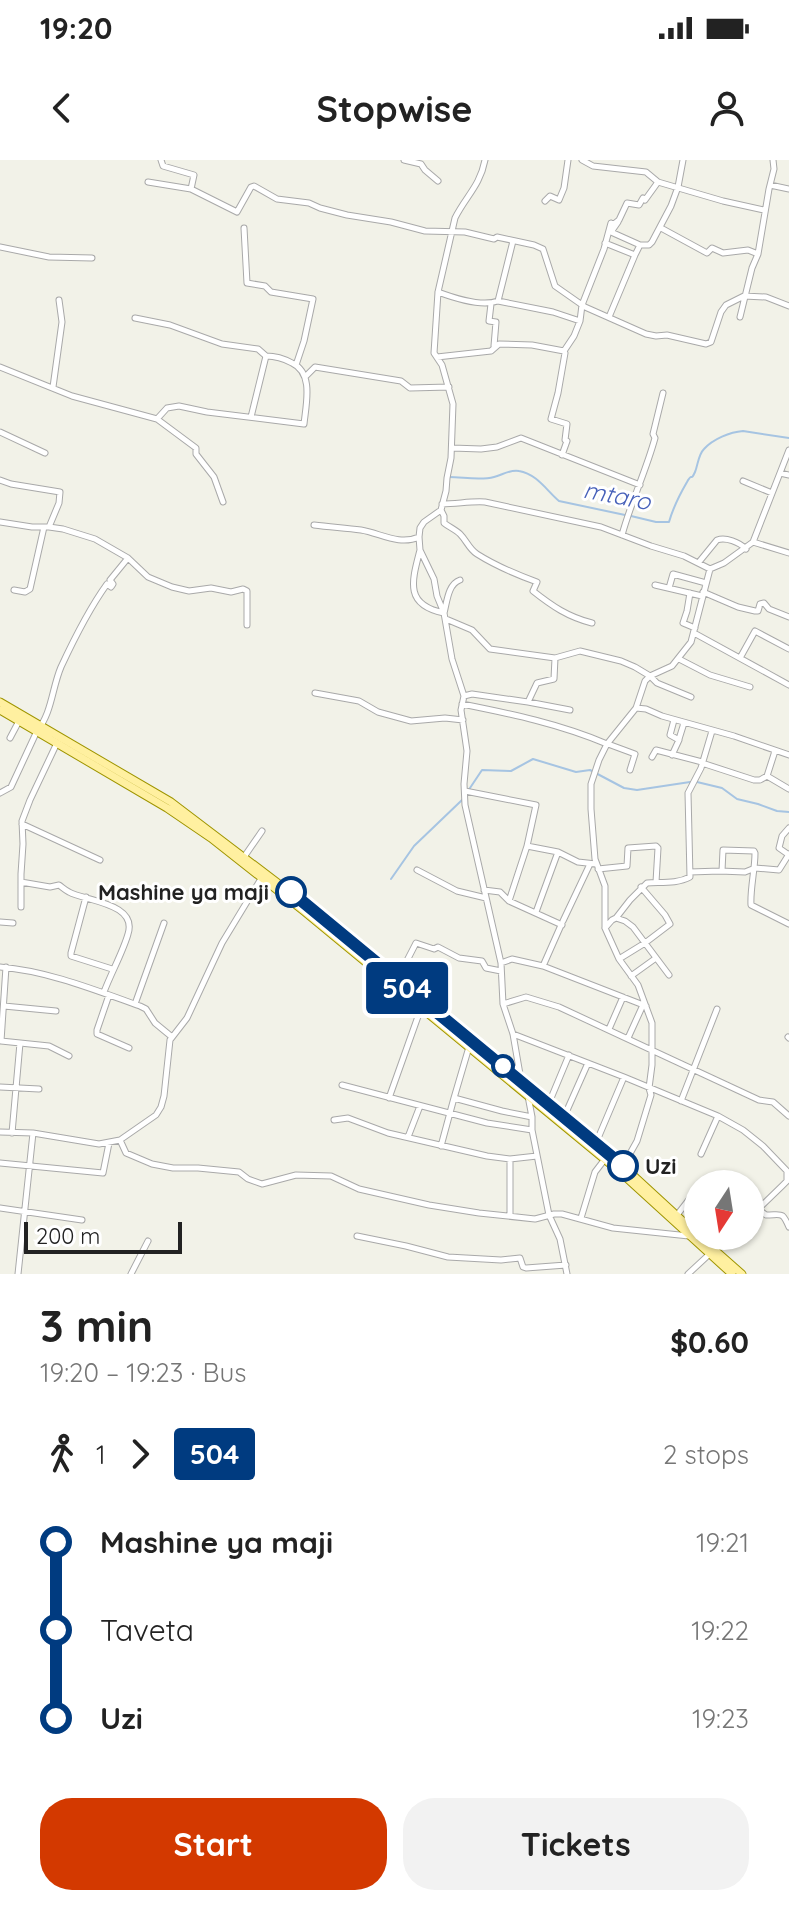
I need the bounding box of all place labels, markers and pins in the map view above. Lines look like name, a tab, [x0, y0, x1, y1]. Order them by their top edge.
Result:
marker: Mashine ya maji	[276, 877, 306, 907]
place label: Mashine ya maji	[98, 878, 269, 906]
unlabelled marker	[492, 1055, 514, 1077]
marker: Uzi	[608, 1151, 638, 1181]
place label: Uzi	[645, 1152, 676, 1180]

